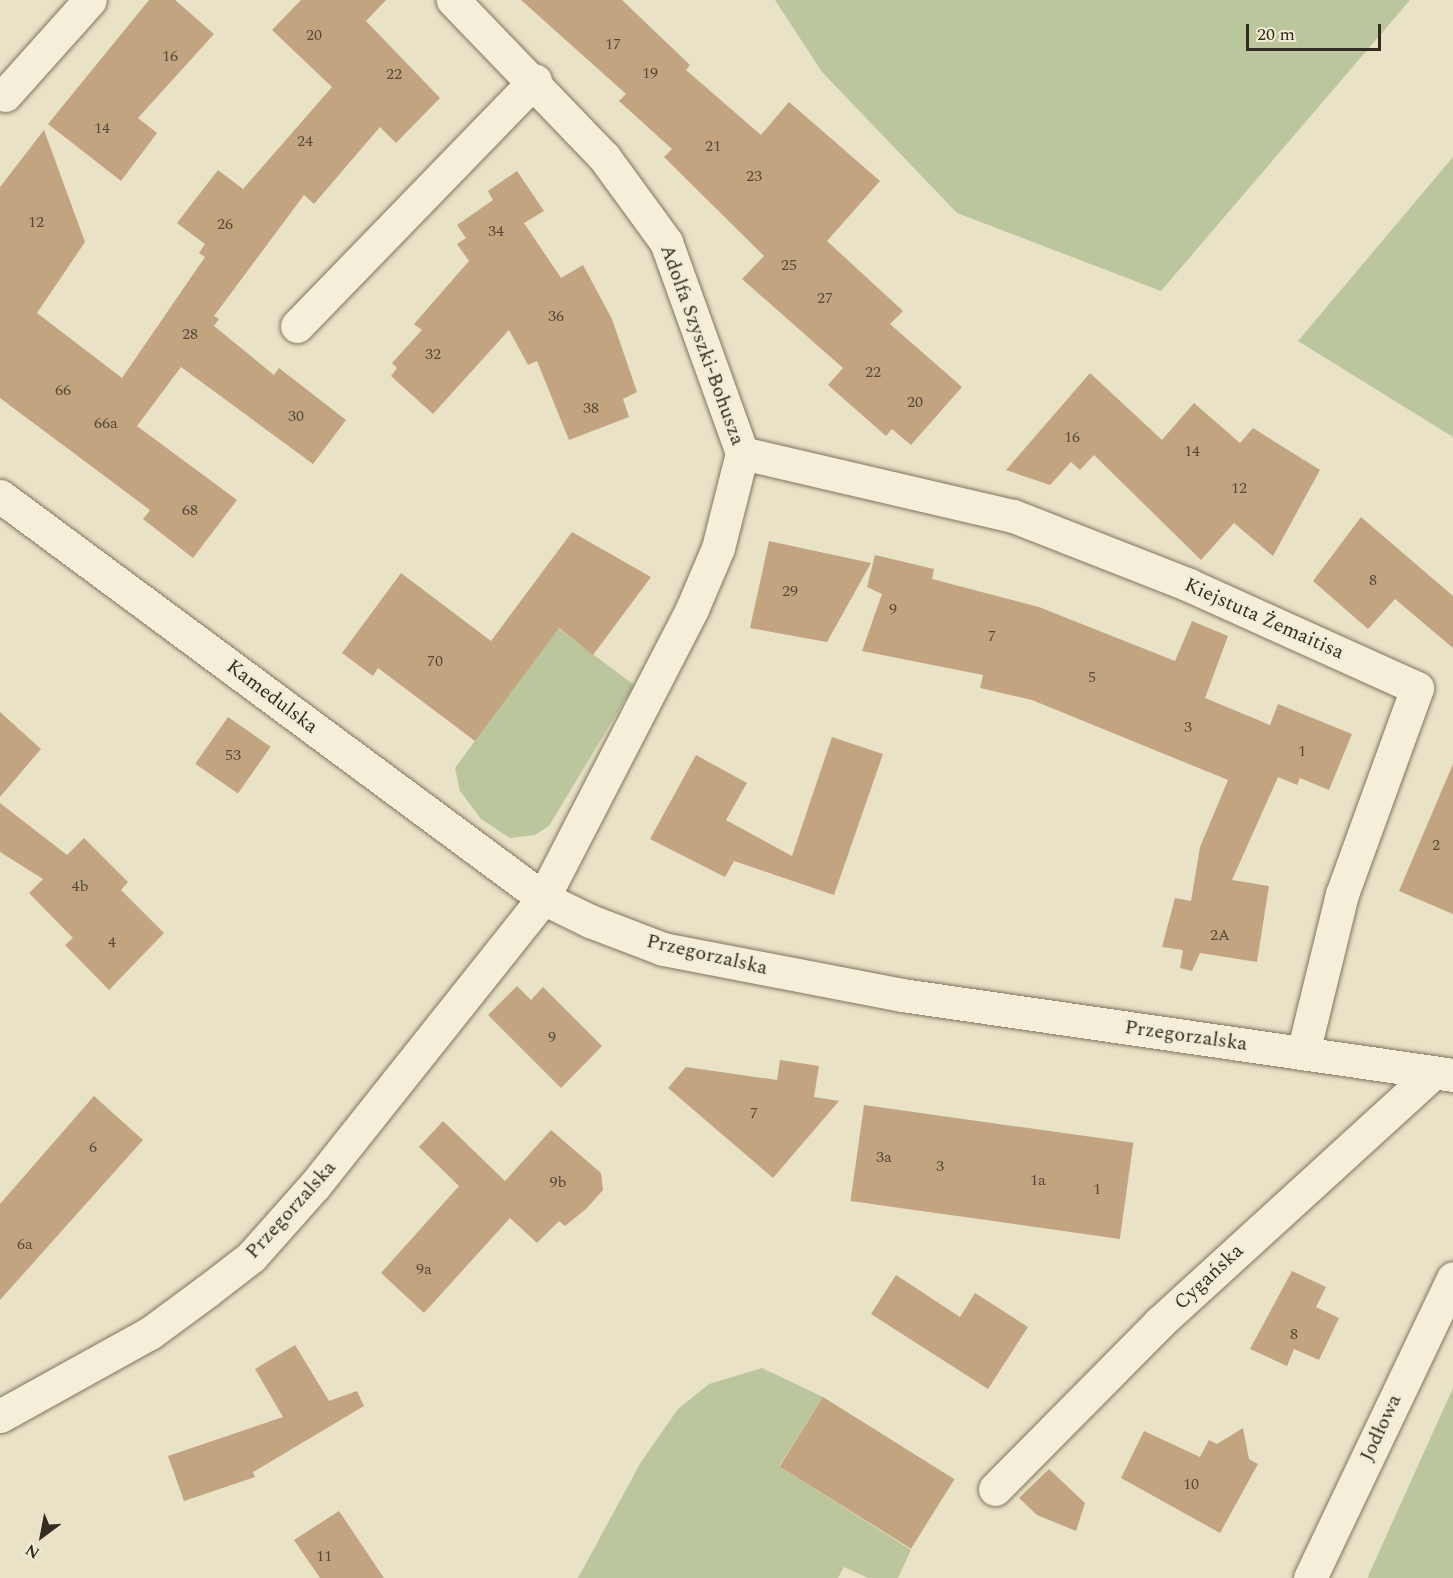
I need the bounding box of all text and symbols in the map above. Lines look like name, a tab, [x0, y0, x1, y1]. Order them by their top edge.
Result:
scale bar	[1249, 12, 1384, 50]
text: 20 m	[1257, 21, 1295, 48]
house number: 20	[306, 25, 322, 45]
house number: 17	[605, 34, 621, 54]
house number: 16	[162, 46, 178, 66]
house number: 19	[642, 63, 658, 83]
house number: 22	[386, 64, 402, 84]
house number: 14	[94, 118, 110, 138]
house number: 24	[297, 131, 313, 151]
house number: 21	[705, 136, 721, 156]
house number: 23	[746, 166, 762, 186]
house number: 12	[28, 212, 44, 232]
house number: 26	[217, 214, 233, 234]
house number: 34	[488, 221, 504, 241]
street label: Adolfa Szyszki-Bohusza	[655, 242, 749, 448]
house number: 25	[781, 255, 797, 275]
house number: 27	[817, 288, 833, 308]
house number: 36	[548, 306, 564, 326]
house number: 28	[182, 324, 198, 344]
house number: 32	[425, 344, 441, 364]
house number: 22	[865, 362, 881, 382]
house number: 66	[55, 380, 71, 400]
house number: 20	[907, 392, 923, 412]
house number: 38	[583, 398, 599, 418]
house number: 30	[288, 406, 304, 426]
house number: 66a	[94, 413, 118, 433]
house number: 16	[1064, 427, 1080, 447]
house number: 14	[1184, 441, 1200, 461]
house number: 12	[1231, 478, 1247, 498]
house number: 68	[182, 500, 198, 520]
house number: 8	[1369, 570, 1377, 590]
street label: Kiejstuta Żemaitisa	[1181, 573, 1347, 665]
house number: 29	[782, 581, 798, 601]
house number: 9	[889, 599, 897, 619]
house number: 7	[988, 626, 996, 646]
house number: 70	[427, 651, 443, 671]
street label: Kamedulska	[222, 655, 322, 739]
house number: 5	[1088, 667, 1096, 687]
house number: 3	[1184, 717, 1192, 737]
house number: 1	[1298, 741, 1306, 761]
house number: 53	[225, 745, 241, 765]
house number: 2	[1432, 835, 1440, 855]
house number: 4b	[72, 876, 88, 896]
house number: 2A	[1210, 925, 1230, 945]
street label: Przegorzalska	[644, 929, 770, 981]
house number: 4	[108, 932, 116, 952]
street label: Przegorzalska	[1123, 1016, 1249, 1056]
house number: 9	[548, 1027, 556, 1047]
house number: 7	[750, 1103, 758, 1123]
house number: 6	[89, 1137, 97, 1157]
house number: 3a	[876, 1147, 892, 1167]
street label: Przegorzalska	[241, 1156, 341, 1264]
house number: 3	[936, 1156, 944, 1176]
house number: 1a	[1030, 1170, 1046, 1190]
house number: 9b	[550, 1172, 566, 1192]
house number: 1	[1093, 1179, 1101, 1199]
house number: 6a	[17, 1234, 33, 1254]
street label: Cygańska	[1170, 1239, 1248, 1315]
house number: 9a	[416, 1259, 432, 1279]
house number: 8	[1290, 1324, 1298, 1344]
street label: Jodłowa	[1355, 1391, 1407, 1465]
house number: 10	[1183, 1474, 1199, 1494]
north arrow	[12, 1506, 72, 1566]
text: N	[21, 1538, 44, 1565]
house number: 11	[316, 1546, 332, 1566]

